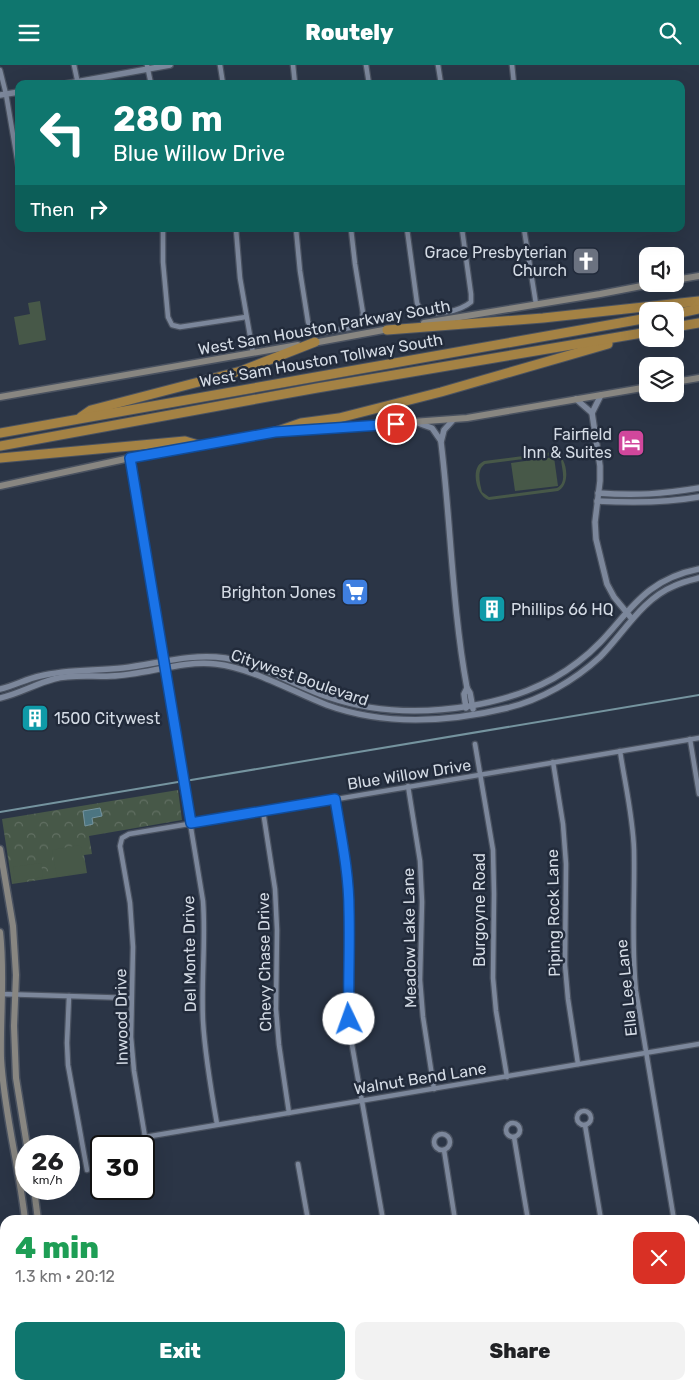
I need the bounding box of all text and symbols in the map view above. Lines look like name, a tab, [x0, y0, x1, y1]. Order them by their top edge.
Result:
icon: menu	[15, 19, 43, 47]
text: Routely	[305, 19, 394, 46]
icon: search	[656, 19, 684, 47]
text: 280 m	[113, 98, 223, 140]
icon: left	[30, 100, 95, 165]
text: Blue Willow Drive	[113, 140, 285, 167]
icon: right	[84, 195, 112, 223]
text: Then	[30, 198, 74, 221]
place label: Grace Presbyterian Church	[425, 243, 567, 280]
church icon: Grace Presbyterian Church	[571, 246, 601, 276]
map controls	[639, 247, 684, 402]
button: sound	[639, 247, 684, 292]
street label: West Sam Houston Parkway South	[196, 296, 452, 359]
button: search	[639, 302, 684, 347]
street label: West Sam Houston Tollway South	[198, 330, 444, 391]
button: layers	[639, 357, 684, 402]
pin	[375, 403, 417, 445]
icon: arrive	[382, 410, 410, 438]
place label: Fairfield Inn & Suites	[522, 425, 612, 462]
hotel icon: Fairfield Inn & Suites	[616, 428, 646, 458]
supermarket icon: Brighton Jones	[340, 577, 370, 607]
place label: Brighton Jones	[221, 583, 336, 602]
building icon: Phillips 66 HQ	[477, 594, 507, 624]
place label: Phillips 66 HQ	[511, 600, 614, 619]
street label: Citywest Boulevard	[228, 645, 371, 710]
building icon: 1500 Citywest	[20, 703, 50, 733]
place label: 1500 Citywest	[54, 709, 160, 728]
street label: Blue Willow Drive	[346, 755, 472, 794]
street label: Piping Rock Lane	[543, 849, 564, 977]
street label: Burgoyne Road	[470, 853, 489, 967]
street label: Meadow Lake Lane	[399, 868, 420, 1008]
street label: Chevy Chase Drive	[254, 892, 275, 1032]
street label: Del Monte Drive	[179, 895, 200, 1013]
street label: Ella Lee Lane	[612, 938, 641, 1037]
street label: Inwood Drive	[111, 968, 132, 1066]
position arrow	[322, 992, 374, 1044]
street label: Walnut Bend Lane	[352, 1059, 488, 1098]
speed limit sign: 30	[90, 1135, 155, 1200]
text: 26	[31, 1147, 64, 1176]
text: km/h	[33, 1173, 62, 1187]
text: 4 min	[15, 1230, 99, 1266]
button: close	[633, 1232, 685, 1284]
text: 1.3 km · 20:12	[15, 1267, 115, 1286]
button: Exit	[15, 1322, 345, 1380]
button: Share	[355, 1322, 685, 1380]

